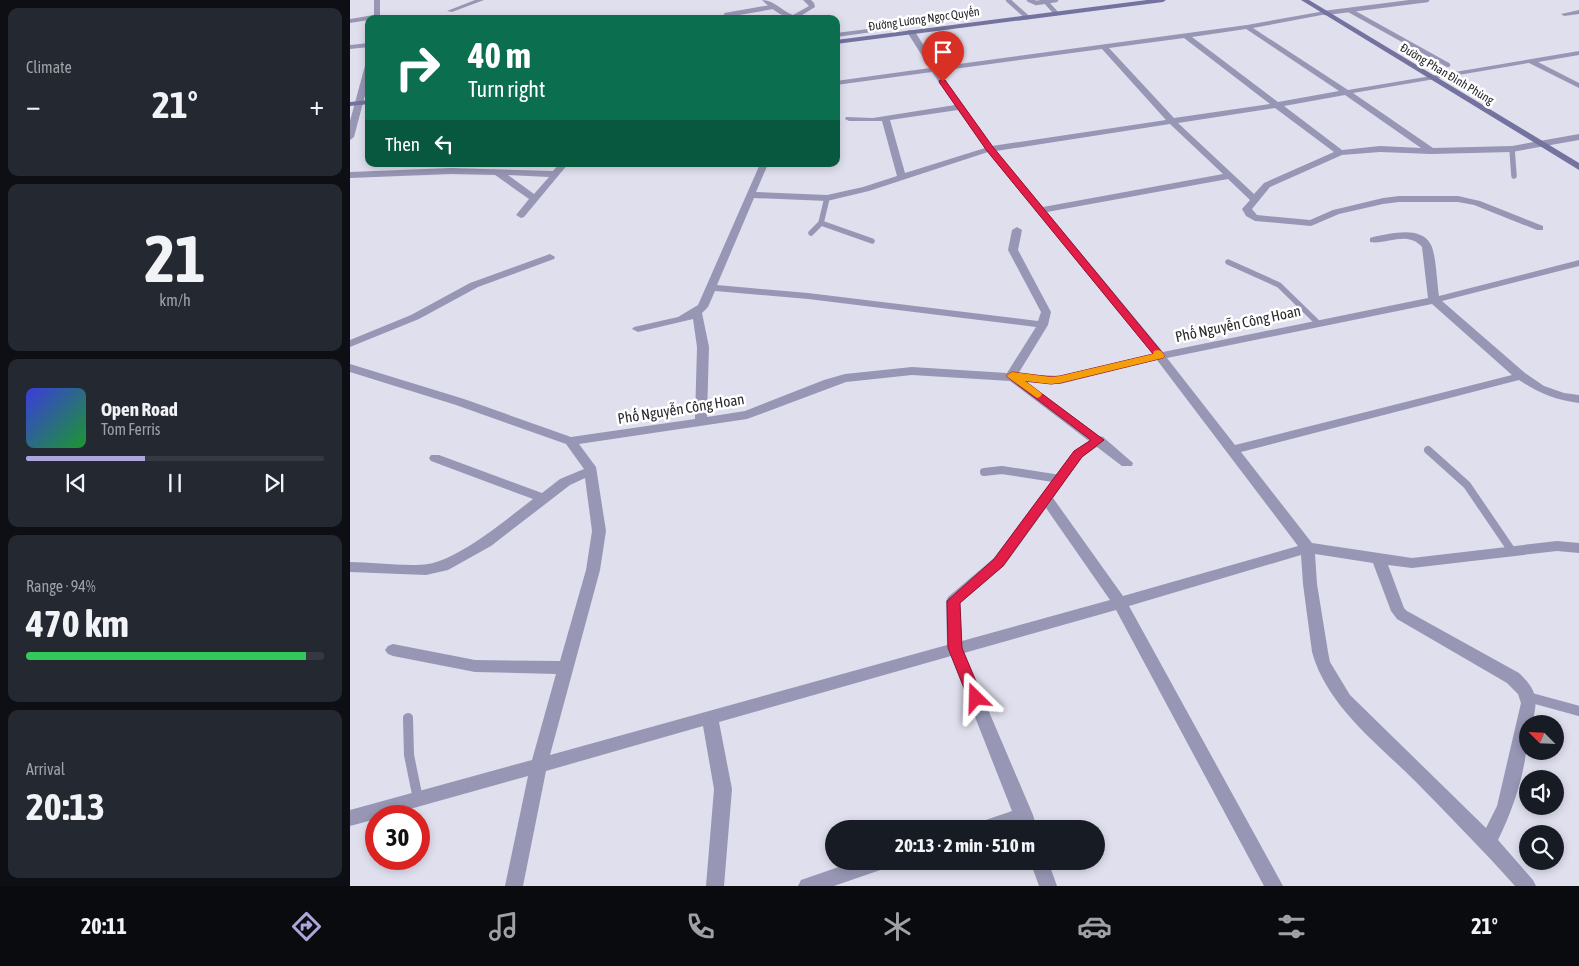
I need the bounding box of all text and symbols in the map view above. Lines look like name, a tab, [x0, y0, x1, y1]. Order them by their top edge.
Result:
street label: Đường Lương Ngọc Quyến	[868, 4, 980, 34]
pin	[922, 31, 964, 82]
icon: right	[385, 35, 450, 100]
text: 40 m	[468, 35, 531, 75]
icon: arrive	[929, 38, 957, 66]
street label: Đường Phan Đình Phùng	[1398, 41, 1497, 108]
text: Climate	[26, 58, 72, 76]
text: Turn right	[468, 76, 545, 102]
text: 21°	[152, 83, 198, 126]
text: −	[26, 89, 41, 121]
text: +	[309, 89, 324, 121]
icon: left	[430, 130, 458, 158]
text: Then	[385, 133, 420, 155]
text: 21	[144, 221, 206, 296]
text: km/h	[159, 291, 191, 309]
street label: Phố Nguyễn Công Hoan	[1174, 302, 1302, 345]
street label: Phố Nguyễn Công Hoan	[616, 390, 745, 427]
text: Open Road	[101, 398, 178, 420]
text: Tom Ferris	[101, 420, 160, 438]
icon: previous	[62, 469, 90, 497]
icon: pause	[161, 469, 189, 497]
icon: next	[260, 469, 288, 497]
text: Range · 94%	[26, 577, 96, 595]
text: 470 km	[26, 602, 129, 645]
position arrow	[949, 671, 1001, 723]
north arrow	[1519, 715, 1564, 760]
map controls	[1519, 715, 1564, 870]
text: Arrival	[26, 760, 65, 778]
button: sound	[1519, 770, 1564, 815]
text: 20:13	[26, 785, 105, 828]
speed limit sign: 30	[365, 805, 430, 870]
button: search	[1519, 825, 1564, 870]
text: 20:13 · 2 min · 510 m	[895, 834, 1035, 856]
icon: directions	[289, 909, 324, 944]
icon: music	[486, 909, 521, 944]
icon: phone	[683, 909, 718, 944]
icon: climate	[880, 909, 915, 944]
icon: car	[1077, 909, 1112, 944]
icon: filters	[1274, 909, 1309, 944]
text: 20:11	[81, 913, 127, 939]
text: 21°	[1471, 913, 1498, 939]

